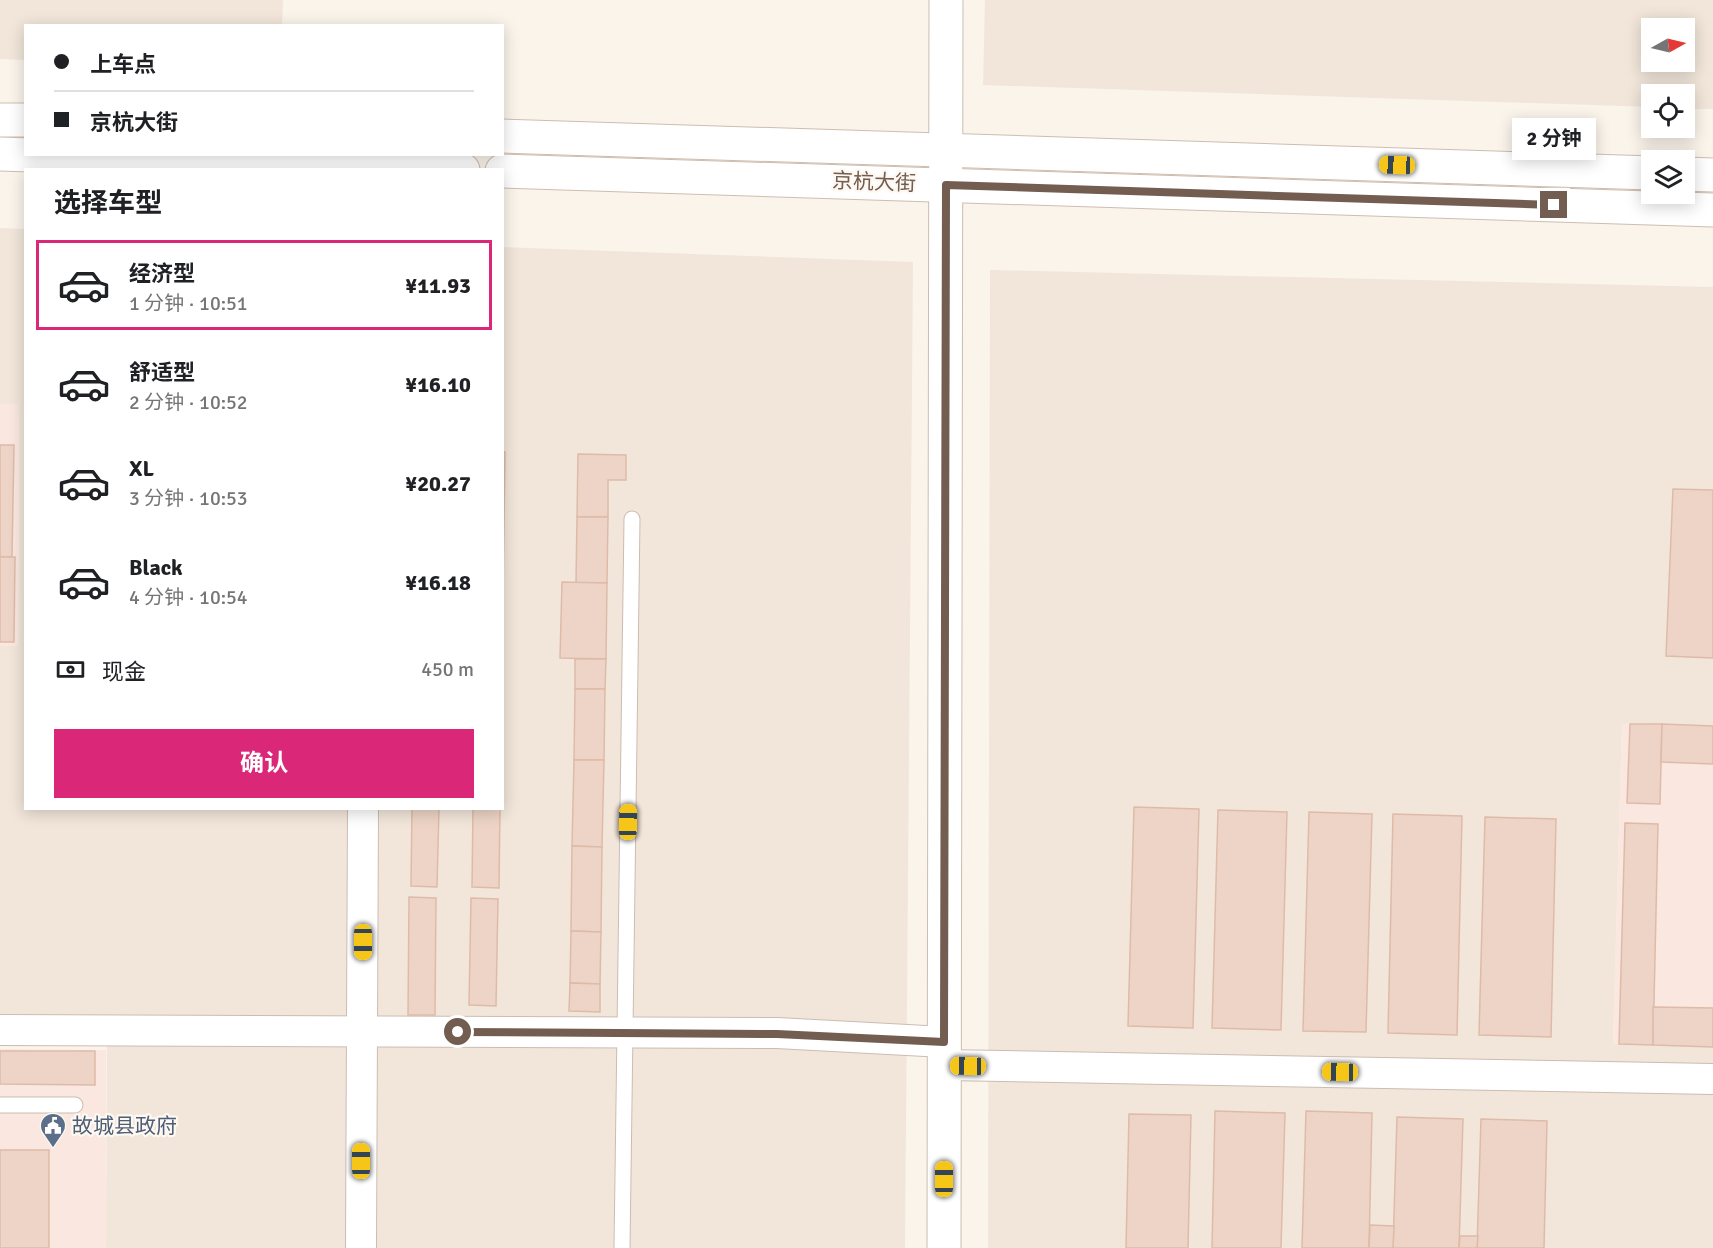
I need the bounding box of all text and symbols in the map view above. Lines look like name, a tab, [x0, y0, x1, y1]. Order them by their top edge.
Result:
north arrow	[1641, 18, 1695, 72]
map controls	[1641, 18, 1695, 204]
text: 上车点	[90, 51, 156, 78]
button: locate	[1641, 84, 1695, 138]
text: 京杭大街	[90, 109, 178, 136]
callout: 2 分钟	[1512, 118, 1596, 160]
text: 2 分钟	[1526, 126, 1582, 151]
button: layers	[1641, 150, 1695, 204]
car	[1379, 155, 1415, 175]
street label: 京杭大街	[832, 168, 916, 196]
text: 选择车型	[54, 187, 162, 220]
route end	[1540, 191, 1567, 218]
icon: car	[57, 258, 111, 312]
text: 经济型	[129, 260, 195, 287]
text: ¥11.93	[405, 272, 471, 299]
text: 1 分钟 · 10:51	[129, 291, 248, 316]
icon: car	[57, 357, 111, 411]
text: 舒适型	[129, 359, 195, 386]
text: ¥16.10	[405, 371, 471, 398]
text: 2 分钟 · 10:52	[129, 390, 248, 415]
text: XL	[129, 455, 154, 482]
icon: car	[57, 456, 111, 510]
text: ¥20.27	[405, 470, 471, 497]
text: 3 分钟 · 10:53	[129, 486, 248, 511]
text: Black	[129, 554, 183, 581]
icon: car	[57, 555, 111, 609]
text: ¥16.18	[405, 569, 471, 596]
text: 4 分钟 · 10:54	[129, 585, 248, 610]
icon: cash	[54, 653, 87, 686]
text: 450 m	[421, 657, 474, 682]
text: 现金	[102, 658, 146, 685]
button: 确认	[54, 729, 474, 798]
car	[619, 804, 637, 840]
car	[354, 924, 372, 960]
route start	[444, 1018, 471, 1045]
car	[950, 1057, 986, 1075]
car	[1322, 1063, 1358, 1081]
public building icon: 故城县政府	[38, 1111, 68, 1149]
place label: 故城县政府	[72, 1113, 177, 1139]
car	[352, 1143, 370, 1179]
car	[935, 1161, 953, 1197]

